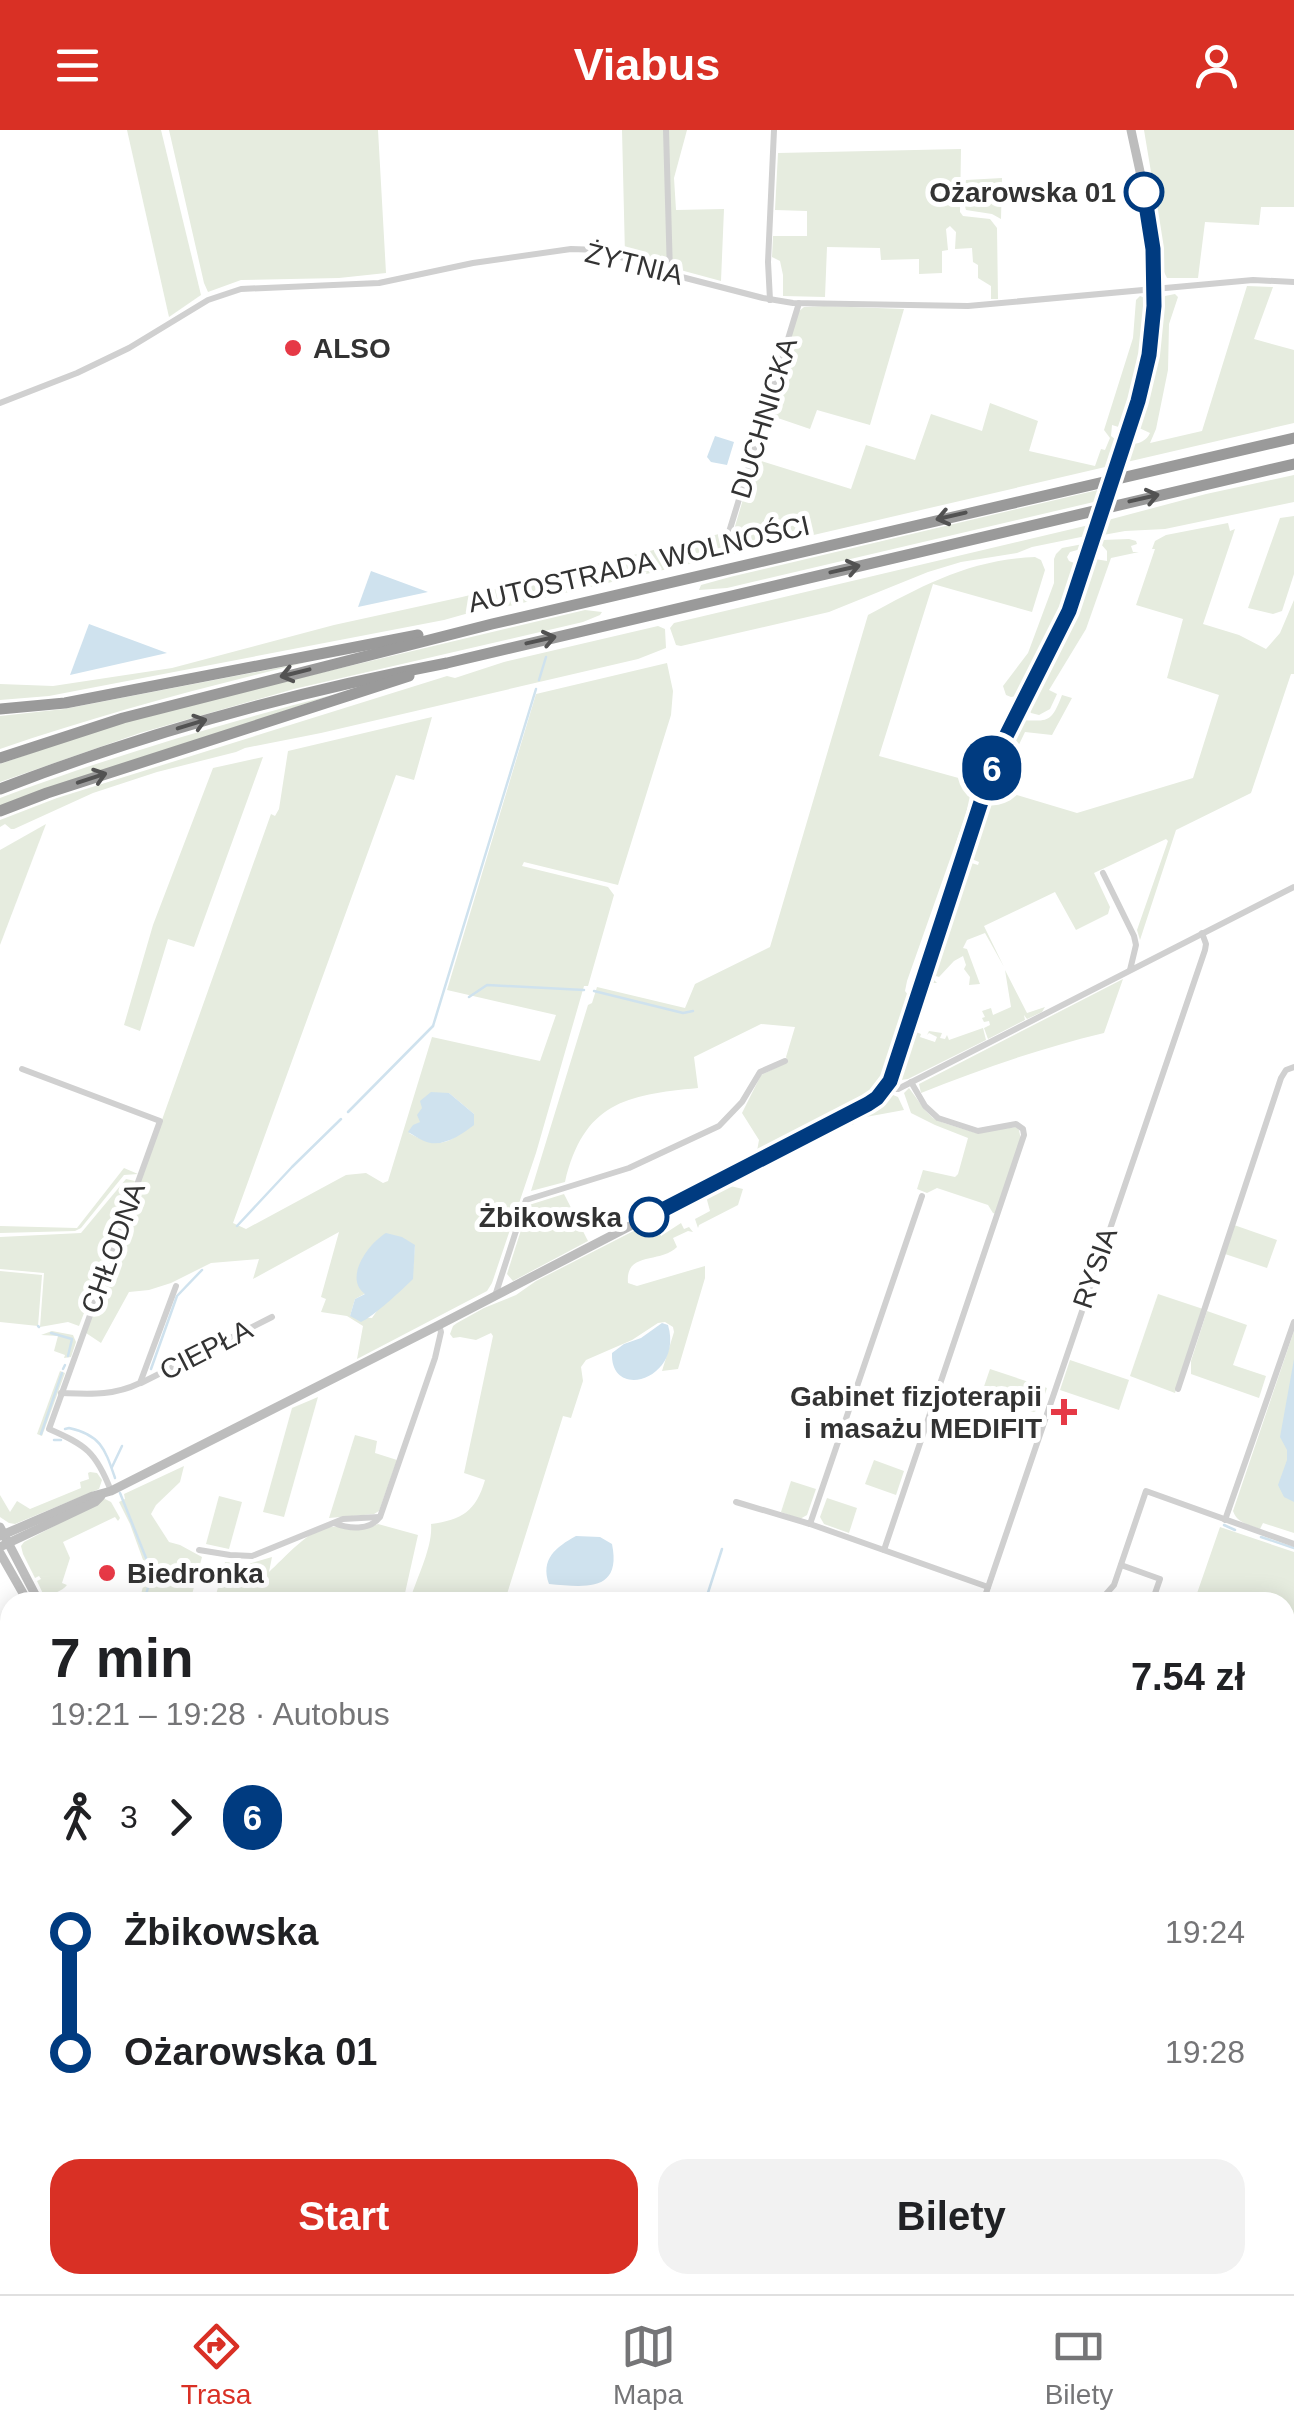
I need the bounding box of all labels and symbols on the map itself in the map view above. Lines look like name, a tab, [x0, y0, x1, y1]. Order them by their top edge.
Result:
marker: Ożarowska 01	[1125, 173, 1163, 211]
place label: Ożarowska 01	[929, 177, 1116, 208]
street label: ŻYTNIA	[582, 237, 686, 291]
place label: ALSO	[313, 333, 391, 364]
street label: DUCHNICKA	[725, 334, 803, 502]
marker: ALSO	[282, 337, 304, 359]
one-way arrow	[1127, 488, 1159, 506]
one-way arrow	[936, 508, 968, 526]
street label: AUTOSTRADA WOLNOŚCI	[465, 509, 813, 618]
one-way arrow	[828, 559, 860, 577]
one-way arrow	[524, 630, 556, 648]
one-way arrow	[280, 665, 312, 683]
one-way arrow	[175, 714, 207, 732]
line badge: 6	[960, 736, 1024, 800]
one-way arrow	[75, 768, 107, 786]
street label: CHŁODNA	[75, 1178, 151, 1318]
marker: Żbikowska	[630, 1198, 668, 1236]
place label: Żbikowska	[479, 1202, 622, 1233]
street label: RYSIA	[1067, 1223, 1123, 1313]
street label: CIEPŁA	[155, 1313, 258, 1386]
place label: Gabinet fizjoterapii i masażu MEDIFIT	[790, 1381, 1042, 1444]
marker: Gabinet fizjoterapii i masażu MEDIFIT	[1051, 1399, 1077, 1425]
place label: Biedronka	[127, 1558, 264, 1589]
marker: Biedronka	[96, 1562, 118, 1584]

